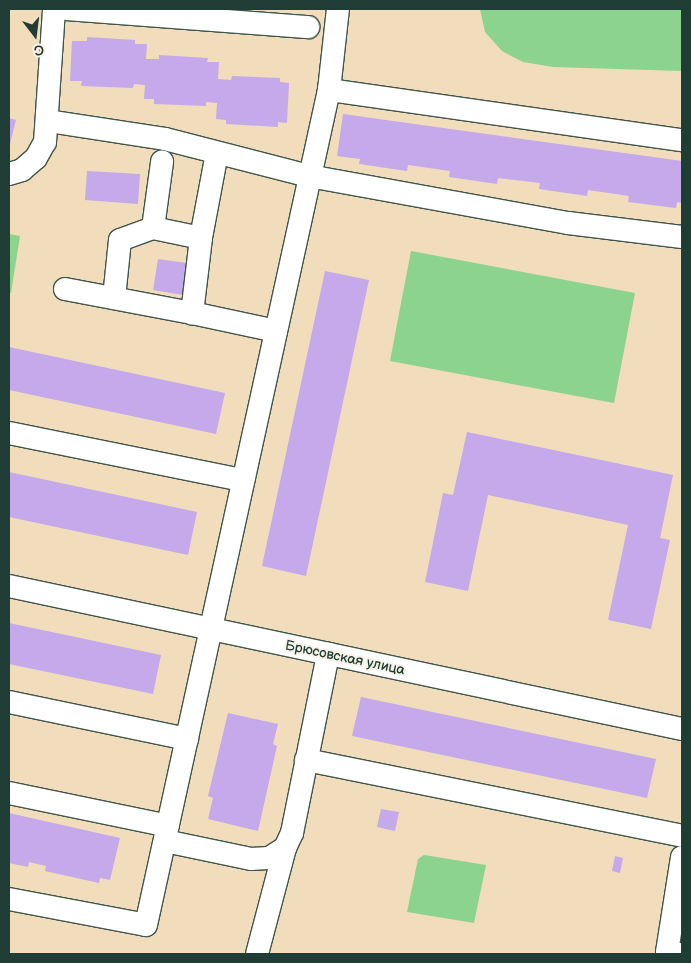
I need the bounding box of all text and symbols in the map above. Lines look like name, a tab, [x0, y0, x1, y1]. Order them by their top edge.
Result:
north arrow	[10, 10, 60, 60]
text: С	[32, 40, 46, 59]
street label: Брюсовская улица	[283, 637, 407, 679]

